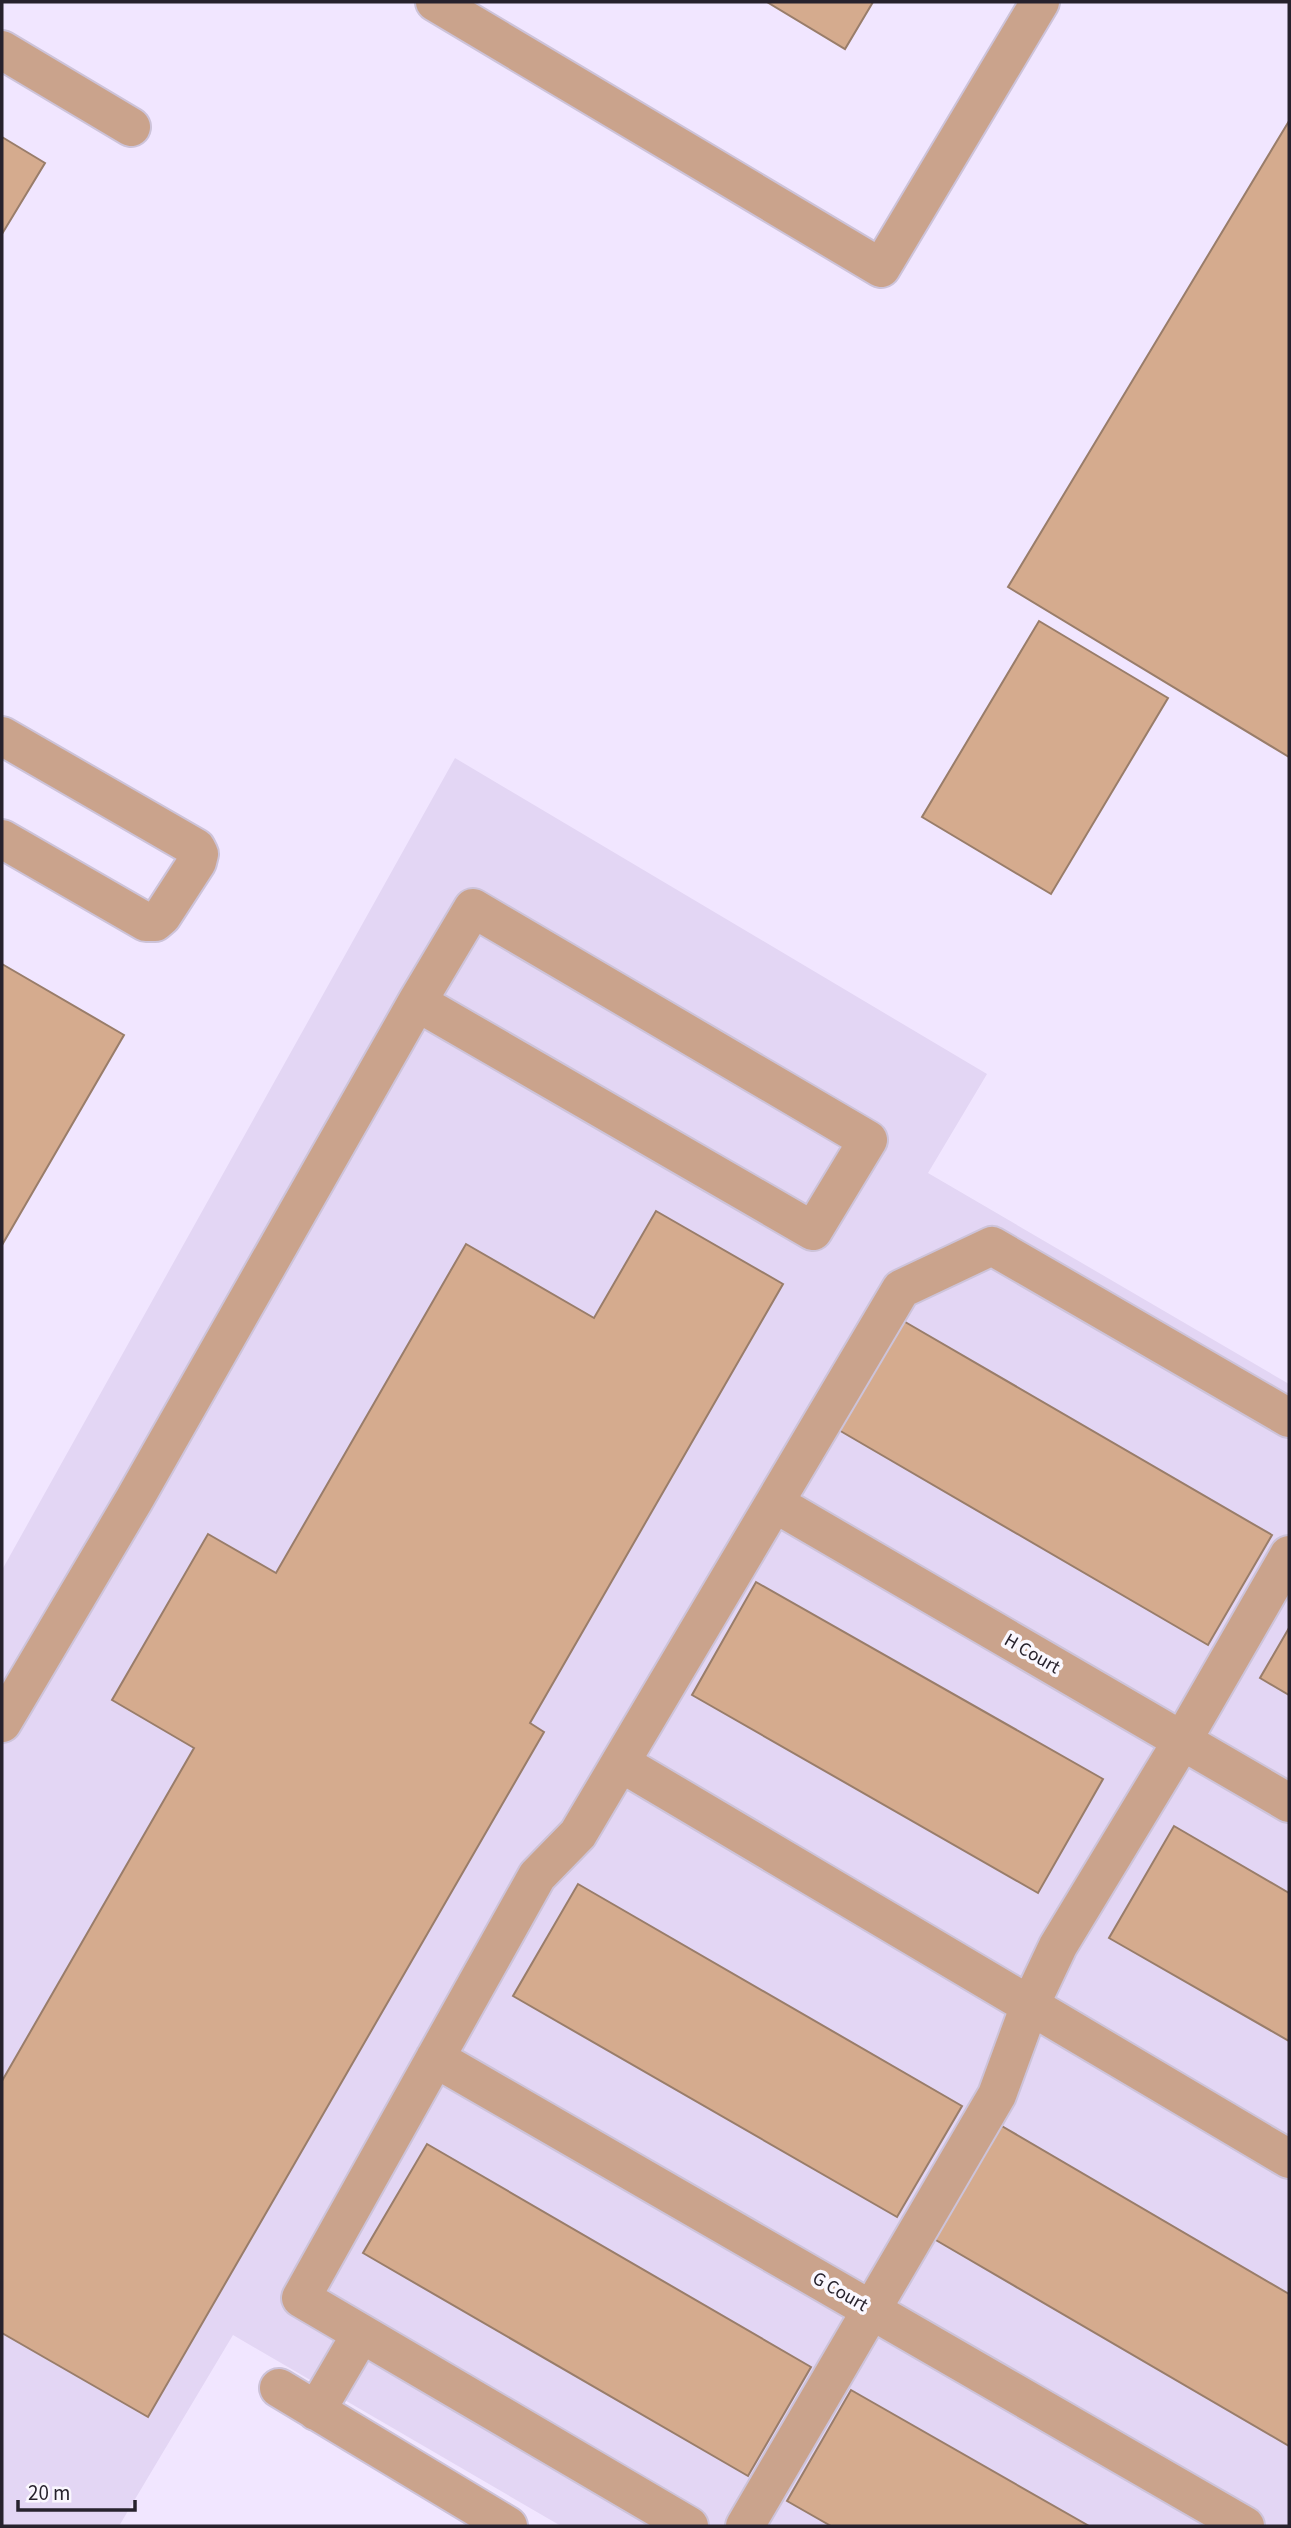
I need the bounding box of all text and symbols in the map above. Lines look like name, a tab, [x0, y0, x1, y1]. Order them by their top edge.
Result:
street label: H Court	[999, 1627, 1066, 1681]
street label: G Court	[807, 2265, 873, 2319]
scale bar	[18, 2468, 135, 2512]
text: 20 m	[28, 2478, 70, 2508]

